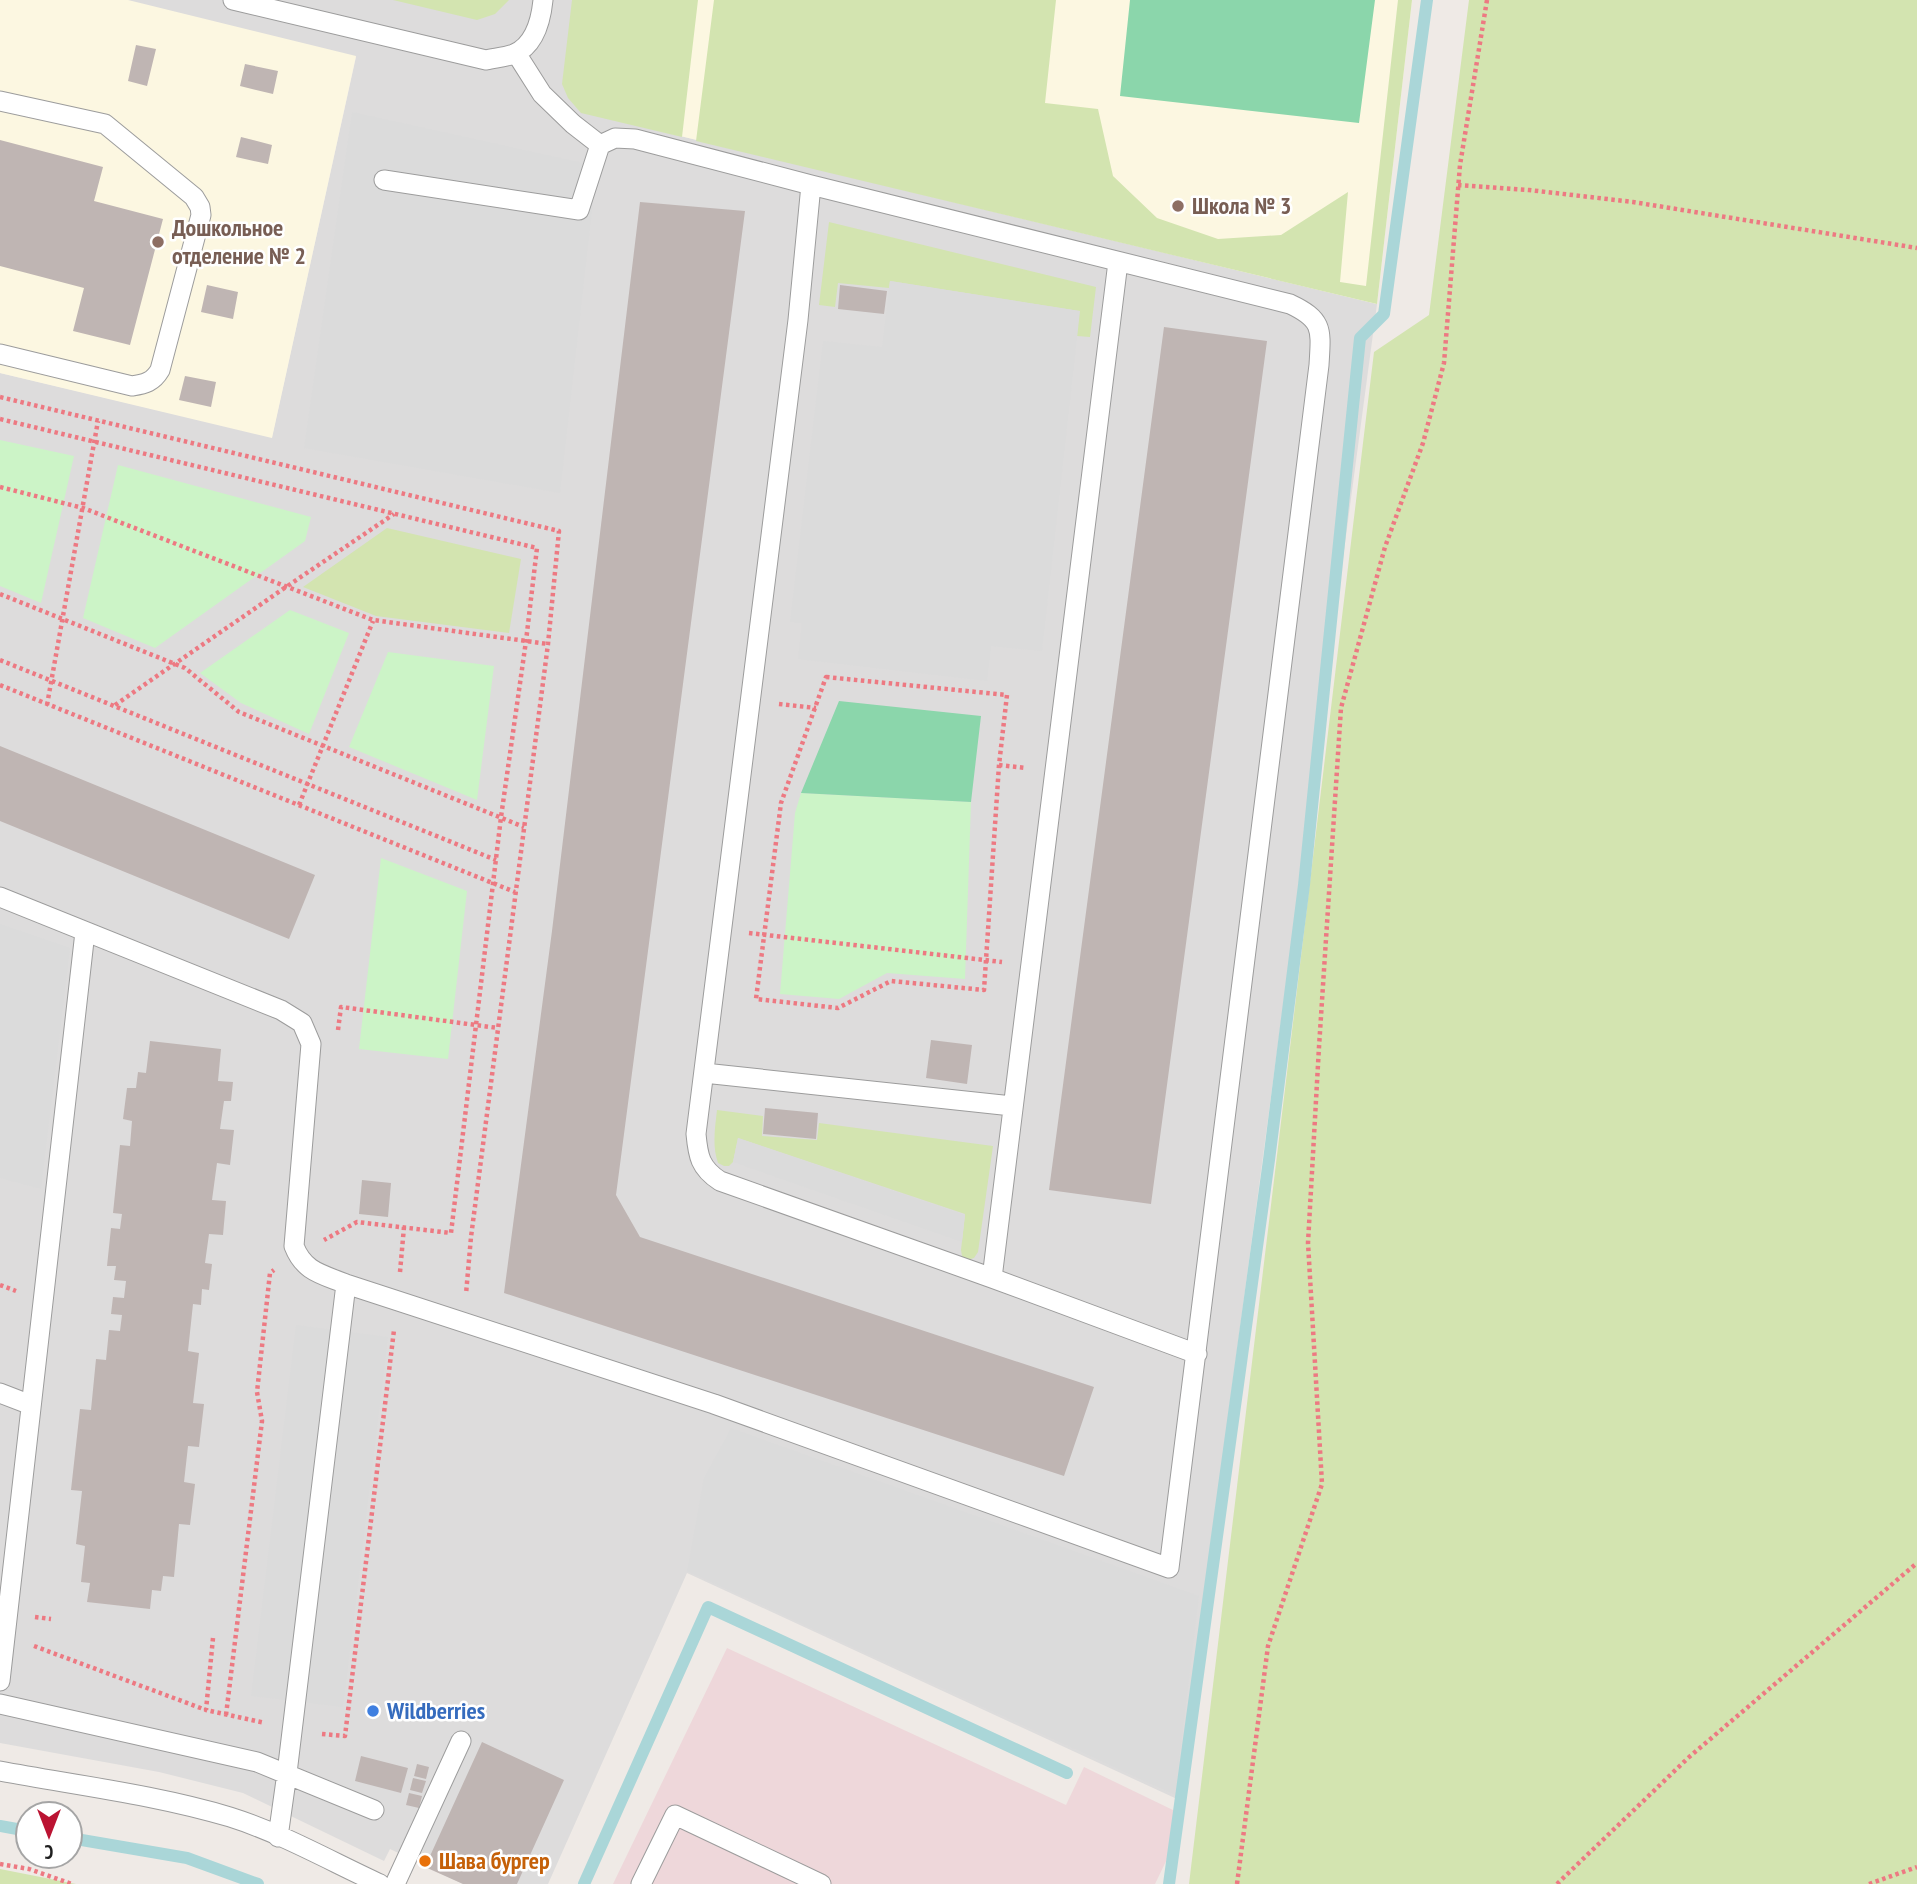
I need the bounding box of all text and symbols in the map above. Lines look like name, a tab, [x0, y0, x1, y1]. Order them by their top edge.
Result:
place label: Школа № 3	[1192, 190, 1291, 221]
marker: Школа № 3	[1170, 198, 1186, 214]
place label: Дошкольное отделение № 2	[172, 212, 306, 271]
marker: Дошкольное отделение № 2	[150, 234, 166, 250]
place label: Wildberries	[386, 1695, 485, 1726]
marker: Wildberries	[365, 1703, 381, 1719]
north arrow	[14, 1800, 84, 1870]
text: С	[44, 1840, 53, 1864]
place label: Шава бургер	[439, 1845, 550, 1876]
marker: Шава бургер	[417, 1853, 433, 1869]

